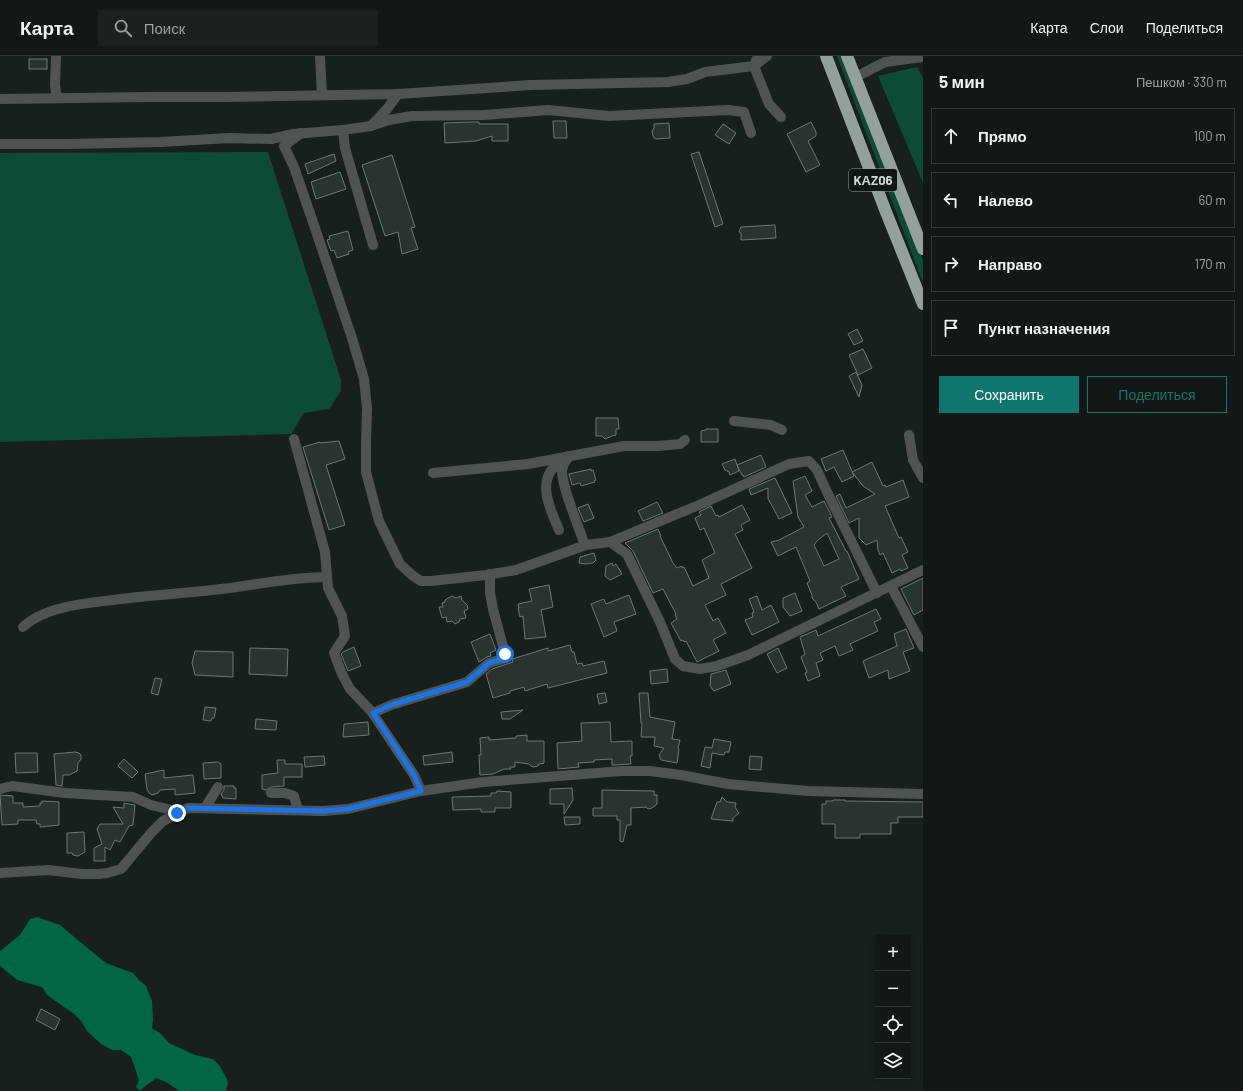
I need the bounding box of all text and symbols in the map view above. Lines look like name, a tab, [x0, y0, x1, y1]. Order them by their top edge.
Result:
search box	[98, 10, 378, 46]
text: Карта	[20, 16, 74, 39]
icon: search	[112, 17, 134, 39]
text: Поиск	[144, 19, 185, 37]
text: Карта	[1030, 19, 1068, 36]
text: Слои	[1090, 19, 1124, 36]
text: Поделиться	[1146, 19, 1223, 36]
text: 5 мин	[939, 71, 985, 91]
text: Пешком · 330 m	[1136, 74, 1227, 90]
icon: ahead	[940, 125, 962, 147]
text: Прямо	[978, 127, 1027, 145]
text: 100 m	[1193, 128, 1226, 144]
road number: KАZ06	[849, 169, 897, 191]
icon: left	[940, 189, 962, 211]
text: Налево	[978, 191, 1033, 209]
text: 60 m	[1199, 192, 1226, 208]
icon: right	[940, 253, 962, 275]
text: Направо	[978, 255, 1042, 273]
text: 170 m	[1195, 256, 1226, 272]
icon: arrive	[940, 317, 962, 339]
text: Пункт назначения	[978, 319, 1110, 337]
button: Сохранить	[939, 376, 1079, 413]
button: Поделиться	[1087, 376, 1227, 413]
route start	[496, 645, 514, 663]
route end	[168, 804, 186, 822]
map controls	[875, 935, 911, 1079]
button: +	[875, 935, 911, 971]
button: −	[875, 971, 911, 1007]
button: locate	[875, 1007, 911, 1043]
button: layers	[875, 1043, 911, 1079]

